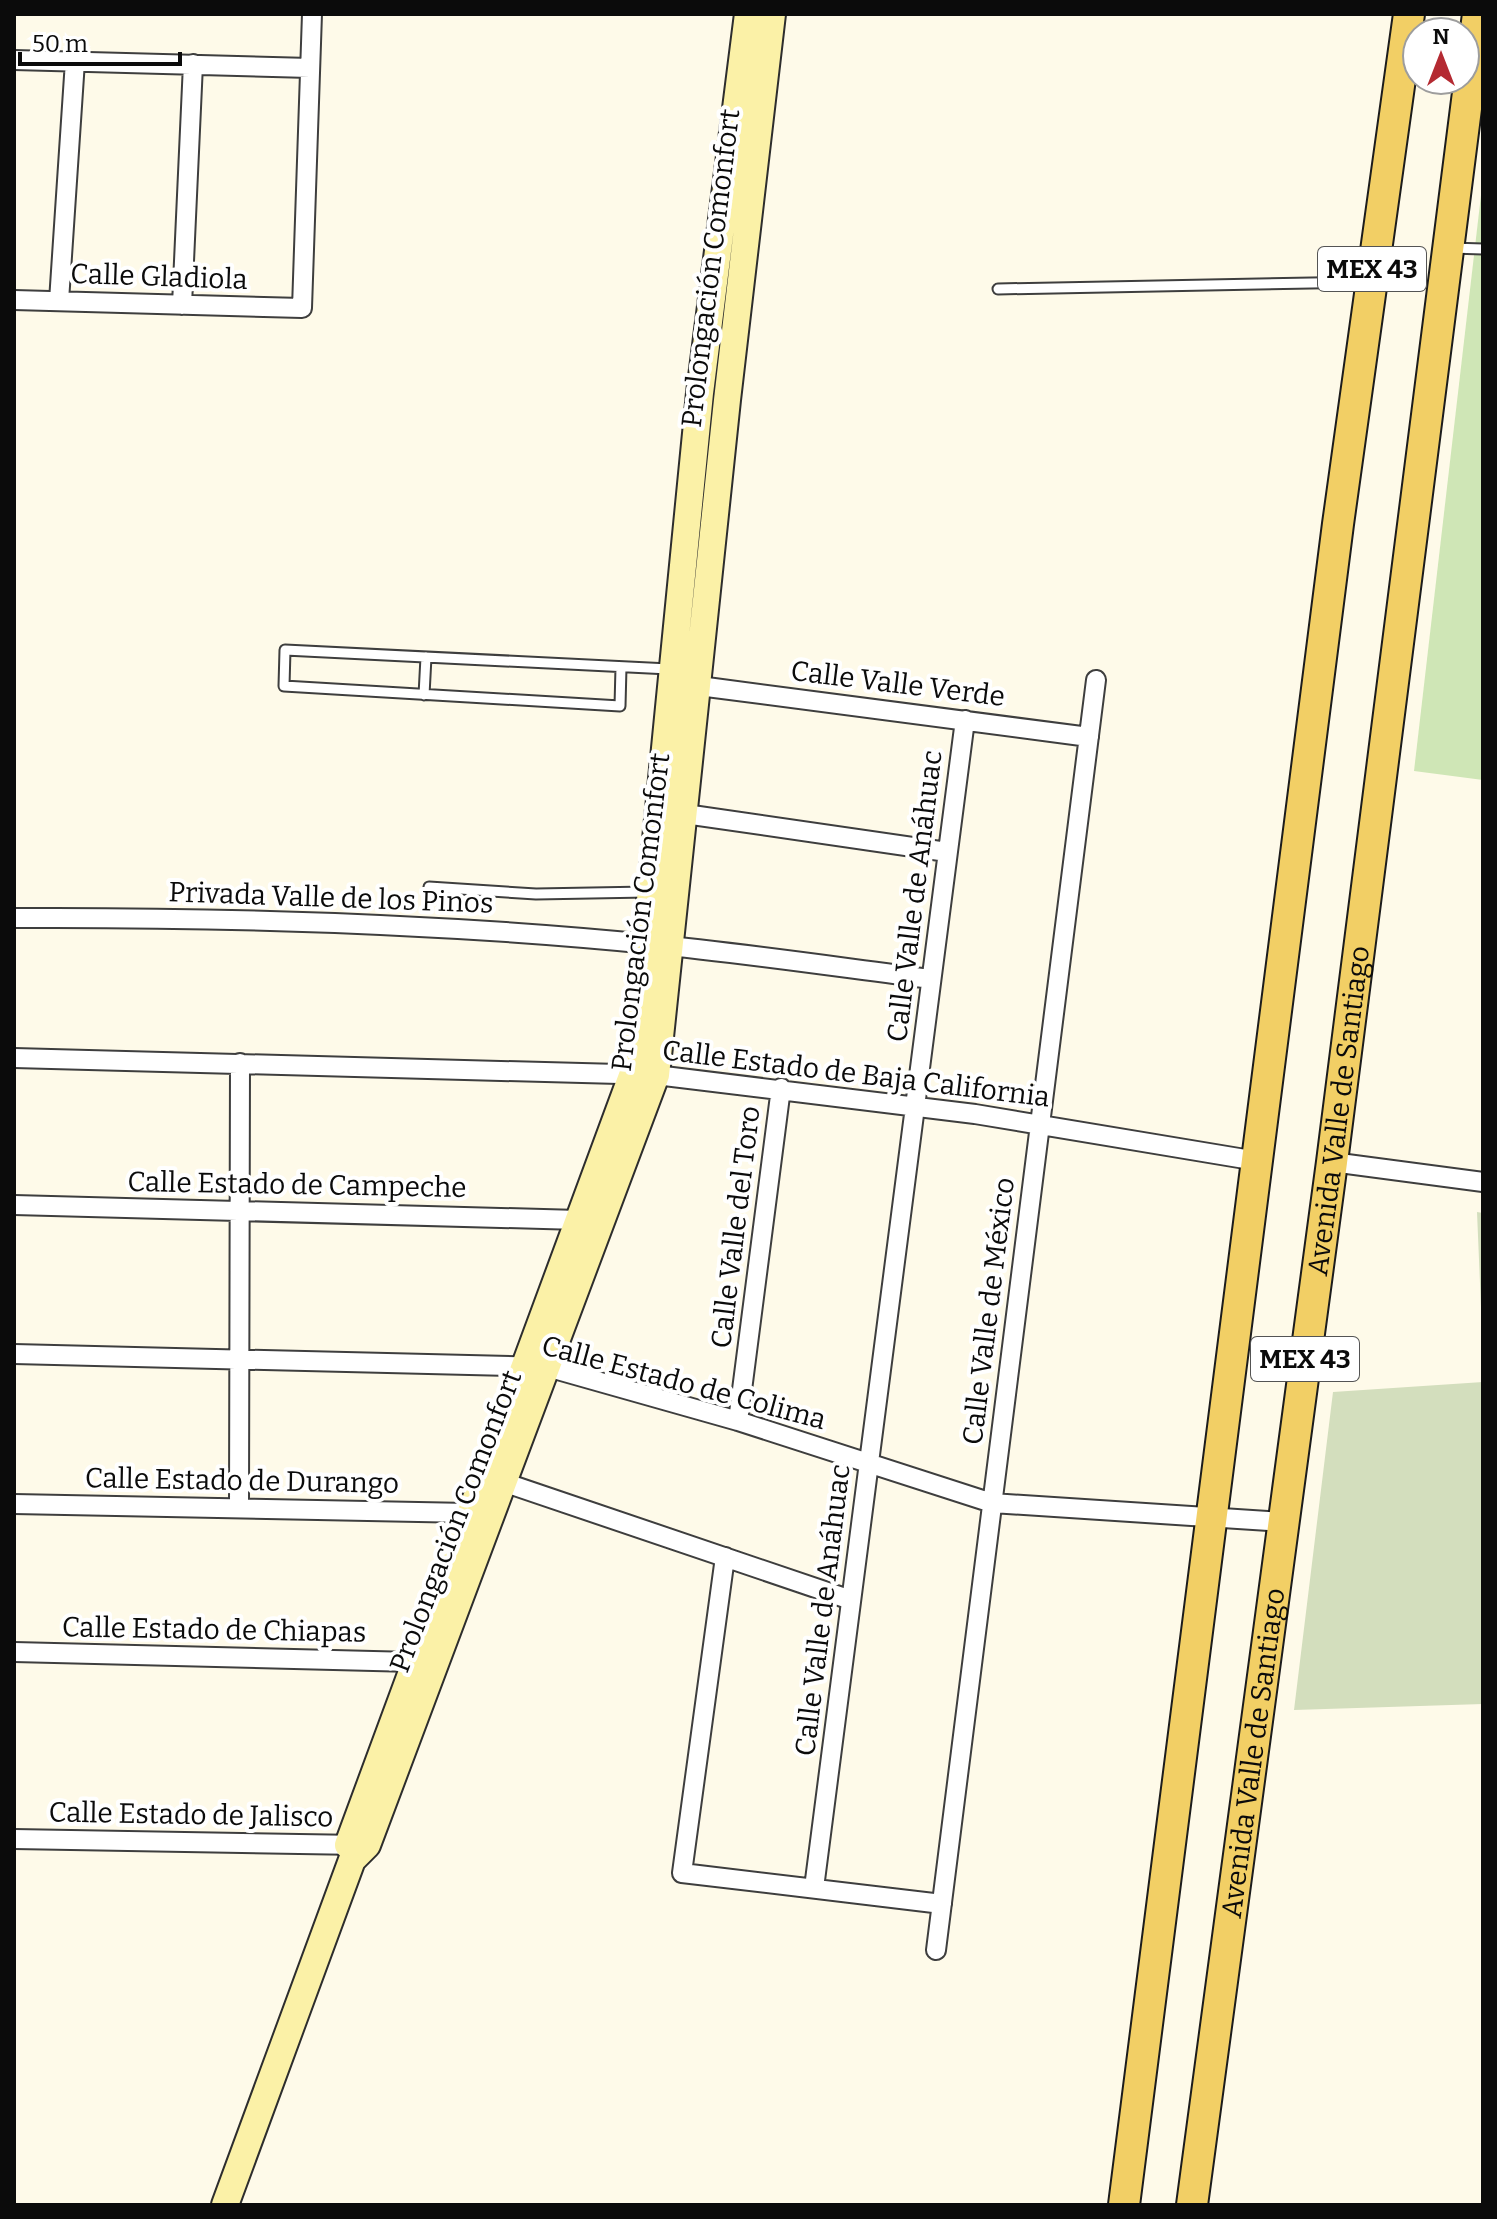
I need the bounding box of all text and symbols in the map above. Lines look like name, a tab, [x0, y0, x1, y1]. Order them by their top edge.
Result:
scale bar	[20, 16, 180, 66]
north arrow	[1401, 16, 1481, 96]
text: N	[1433, 23, 1450, 50]
text: 50 m	[32, 30, 88, 58]
street label: Prolongación Comonfort	[675, 107, 746, 429]
road number: MEX 43	[1318, 247, 1426, 291]
street label: Calle Gladiola	[70, 257, 248, 296]
street label: Calle Valle Verde	[789, 654, 1007, 713]
street label: Calle Valle de Anáhuac	[880, 748, 949, 1044]
street label: Prolongación Comonfort	[605, 751, 676, 1073]
street label: Privada Valle de los Pinos	[168, 875, 494, 920]
street label: Avenida Valle de Santiago	[1301, 944, 1376, 1278]
street label: Calle Estado de Baja California	[660, 1033, 1052, 1114]
street label: Calle Valle del Toro	[704, 1104, 767, 1350]
street label: Calle Estado de Campeche	[127, 1165, 467, 1204]
street label: Calle Valle de México	[956, 1176, 1021, 1447]
street label: Calle Estado de Colima	[538, 1329, 830, 1436]
road number: MEX 43	[1251, 1337, 1359, 1381]
street label: Prolongación Comonfort	[383, 1366, 528, 1677]
street label: Calle Estado de Durango	[85, 1461, 399, 1500]
street label: Calle Valle de Anáhuac	[788, 1462, 857, 1758]
street label: Avenida Valle de Santiago	[1215, 1586, 1292, 1920]
street label: Calle Estado de Chiapas	[62, 1610, 366, 1649]
street label: Calle Estado de Jalisco	[48, 1796, 334, 1833]

